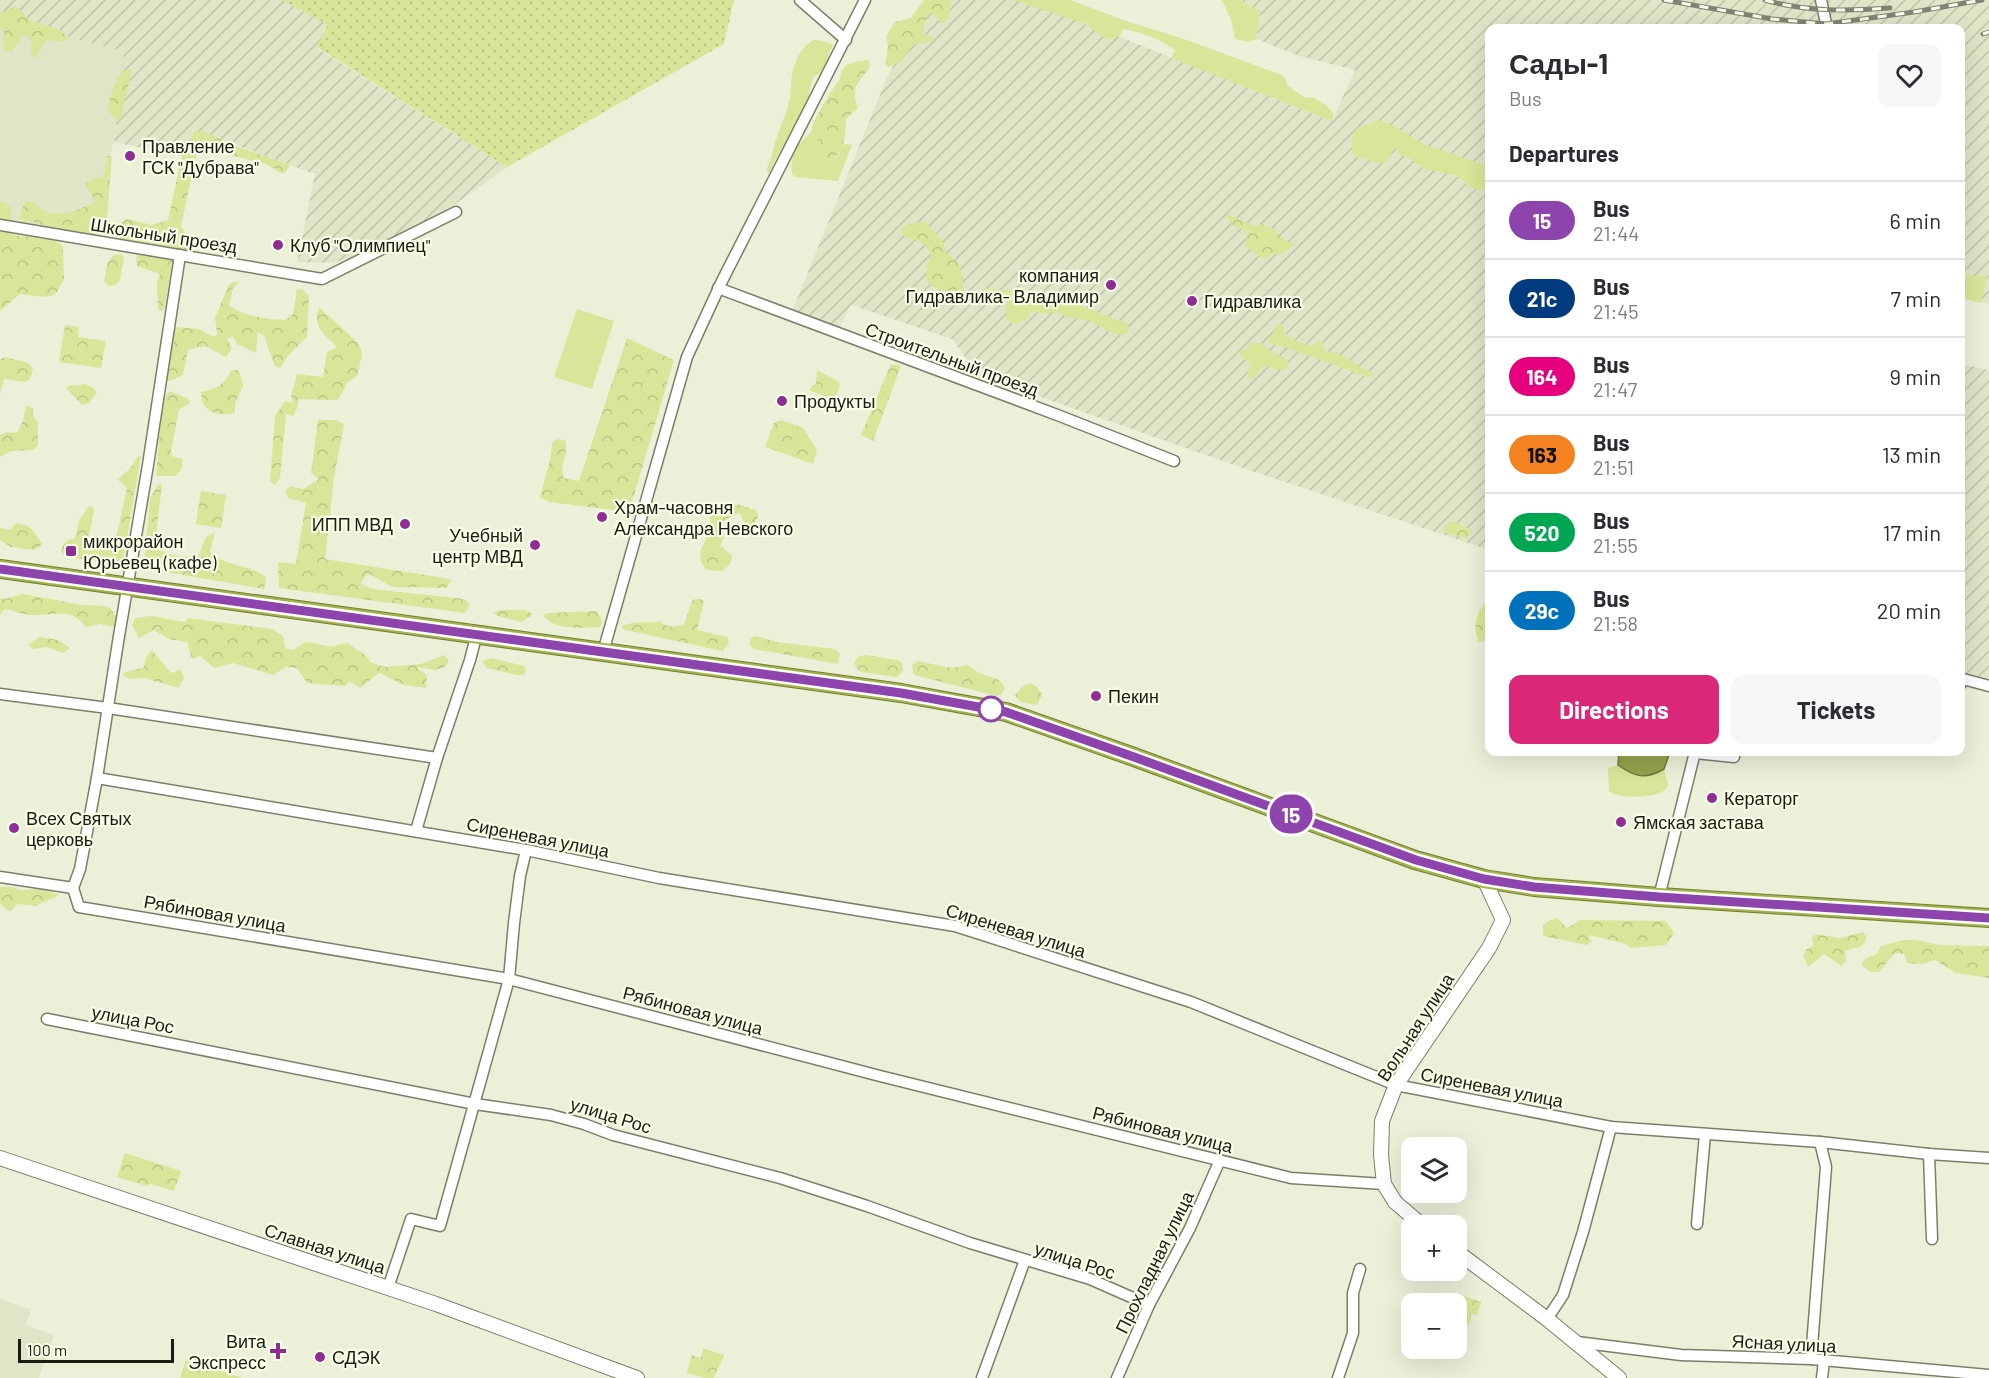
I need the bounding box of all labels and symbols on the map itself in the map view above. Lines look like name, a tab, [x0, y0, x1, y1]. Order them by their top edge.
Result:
place label: Правление ГСК "Дубрава"	[142, 135, 259, 178]
marker: Правление ГСК "Дубрава"	[123, 149, 137, 163]
street label: Школьный проезд	[89, 213, 239, 258]
place label: Клуб "Олимпиец"	[290, 234, 431, 256]
marker: Клуб "Олимпиец"	[271, 238, 285, 252]
place label: компания Гидравлика- Владимир	[905, 264, 1099, 307]
marker: компания Гидравлика- Владимир	[1104, 278, 1118, 292]
place label: Гидравлика	[1204, 290, 1302, 312]
marker: Гидравлика	[1185, 294, 1199, 308]
street label: Строительный проезд	[862, 317, 1042, 401]
place label: Продукты	[794, 390, 875, 412]
marker: Продукты	[775, 394, 789, 408]
place label: Храм-часовня Александра Невского	[614, 496, 793, 539]
marker: Храм-часовня Александра Невского	[595, 510, 609, 524]
place label: ИПП МВД	[312, 513, 393, 535]
marker: ИПП МВД	[398, 517, 412, 531]
place label: Учебный центр МВД	[432, 524, 523, 567]
place label: микрорайон Юрьевец (кафе)	[83, 530, 217, 573]
marker: Учебный центр МВД	[528, 538, 542, 552]
marker: микрорайон Юрьевец (кафе)	[64, 544, 78, 558]
place label: Пекин	[1108, 685, 1159, 707]
marker: Пекин	[1089, 689, 1103, 703]
unlabelled marker	[978, 696, 1004, 722]
place label: Кераторг	[1724, 787, 1799, 809]
marker: Кераторг	[1705, 791, 1719, 805]
line badge: 15	[1264, 794, 1318, 834]
place label: Всех Святых церковь	[26, 807, 132, 850]
place label: Ямская застава	[1633, 811, 1765, 833]
street label: Сиреневая улица	[465, 812, 612, 862]
marker: Ямская застава	[1614, 815, 1628, 829]
marker: Всех Святых церковь	[7, 821, 21, 835]
street label: Рябиновая улица	[142, 890, 289, 936]
street label: Сиреневая улица	[943, 898, 1090, 962]
street label: Вольная улица	[1372, 968, 1459, 1085]
street label: Рябиновая улица	[621, 981, 766, 1039]
street label: улица Рос	[90, 1000, 176, 1038]
street label: Сиреневая улица	[1419, 1062, 1566, 1112]
street label: улица Рос	[568, 1092, 654, 1138]
street label: Рябиновая улица	[1091, 1101, 1236, 1157]
street label: Прохладная улица	[1110, 1186, 1198, 1337]
street label: Славная улица	[262, 1218, 389, 1278]
street label: улица Рос	[1032, 1237, 1118, 1283]
street label: Ясная улица	[1731, 1329, 1838, 1357]
place label: Вита Экспресс	[188, 1330, 267, 1373]
scale bar	[18, 1336, 174, 1364]
marker: Вита Экспресс	[271, 1344, 285, 1358]
place label: СДЭК	[332, 1346, 381, 1368]
marker: СДЭК	[313, 1350, 327, 1364]

